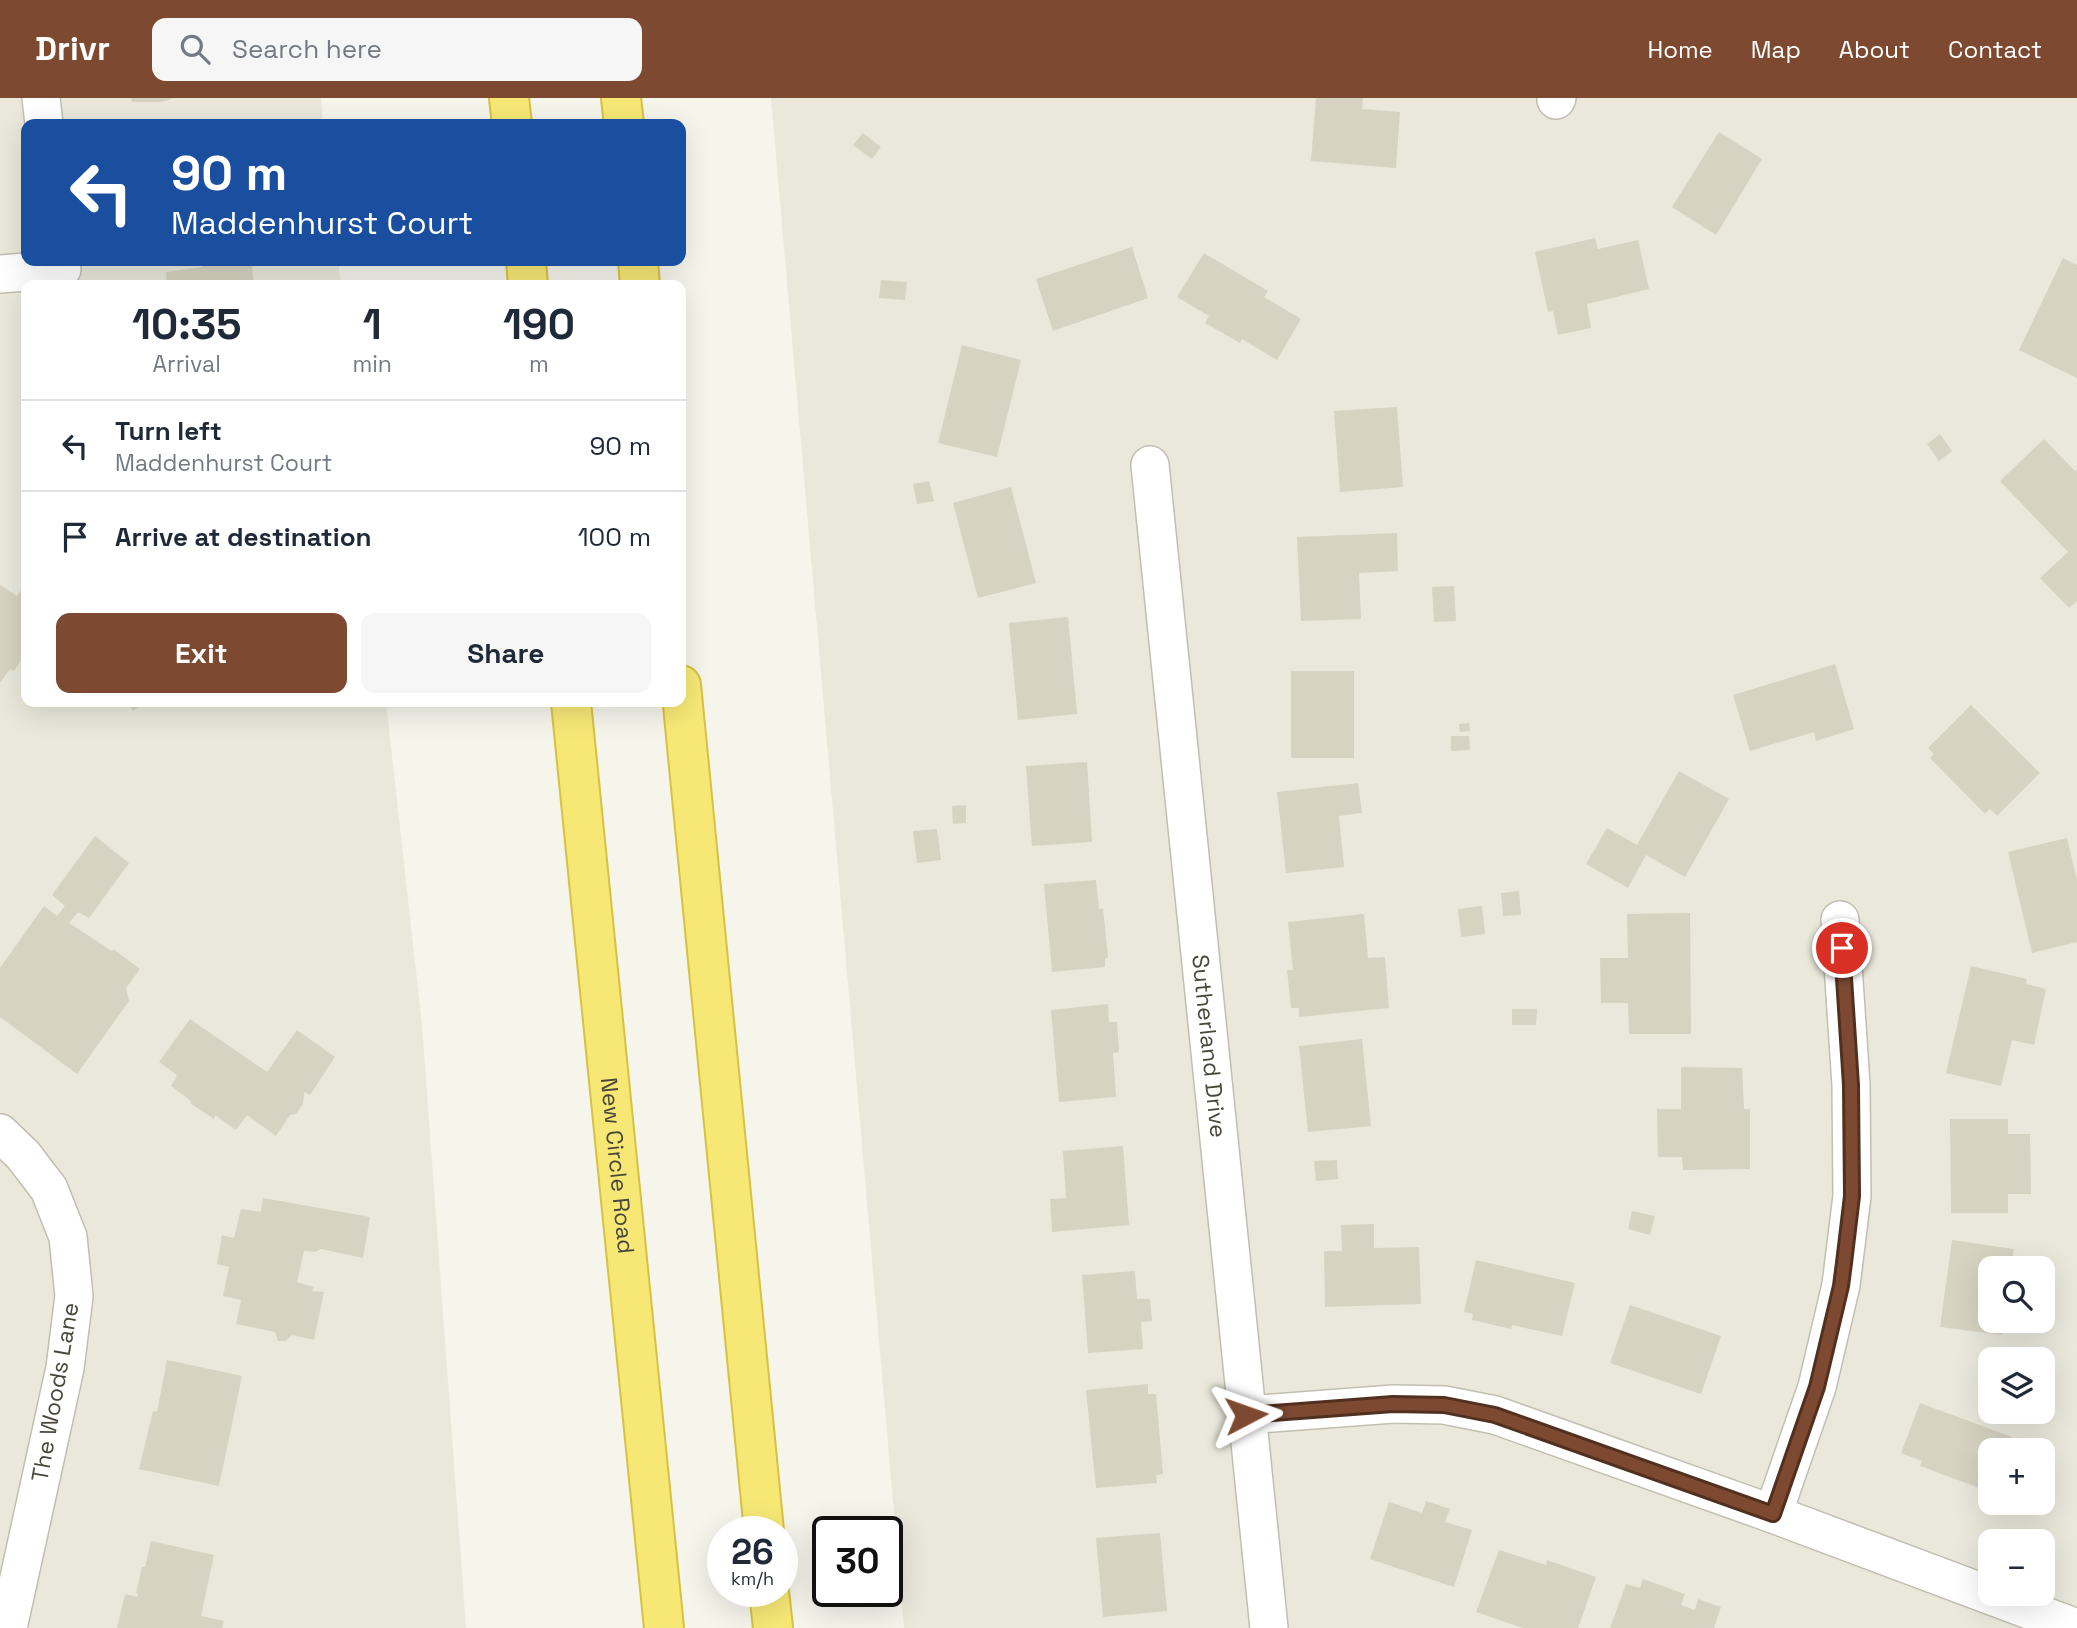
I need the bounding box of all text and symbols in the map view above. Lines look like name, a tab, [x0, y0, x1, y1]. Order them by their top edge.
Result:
search box	[152, 18, 642, 81]
text: Drivr	[35, 28, 110, 70]
icon: search	[176, 30, 214, 68]
text: Search here	[232, 32, 382, 66]
text: Home	[1647, 34, 1713, 65]
text: Map	[1751, 34, 1801, 65]
text: About	[1839, 34, 1910, 65]
text: Contact	[1948, 34, 2042, 65]
text: 90 m	[171, 142, 287, 204]
icon: left	[56, 147, 147, 238]
text: Maddenhurst Court	[171, 203, 473, 243]
text: 10:35	[132, 298, 241, 351]
text: 1	[363, 298, 382, 351]
text: 190	[503, 298, 575, 351]
text: Arrival	[153, 349, 221, 379]
text: min	[352, 349, 392, 379]
text: m	[529, 349, 549, 379]
text: Turn left	[115, 414, 222, 448]
icon: left	[56, 427, 94, 465]
text: 90 m	[589, 429, 651, 463]
text: Maddenhurst Court	[115, 448, 332, 478]
icon: arrive	[56, 518, 94, 556]
text: Arrive at destination	[115, 520, 372, 554]
text: 100 m	[578, 520, 651, 554]
button: Exit	[56, 613, 347, 693]
button: Share	[361, 613, 651, 693]
pin	[1812, 918, 1872, 978]
icon: arrive	[1823, 929, 1861, 967]
street label: Sutherland Drive	[1185, 953, 1234, 1139]
street label: New Circle Road	[594, 1076, 641, 1255]
map controls	[1978, 1256, 2055, 1606]
button: search	[1978, 1256, 2055, 1333]
street label: The Woods Lane	[24, 1300, 86, 1484]
button: layers	[1978, 1347, 2055, 1424]
position arrow	[1209, 1378, 1283, 1452]
button: +	[1978, 1438, 2055, 1515]
speed limit sign: 30	[812, 1516, 903, 1607]
button: −	[1978, 1529, 2055, 1606]
text: 26	[731, 1530, 774, 1574]
text: km/h	[731, 1567, 774, 1590]

